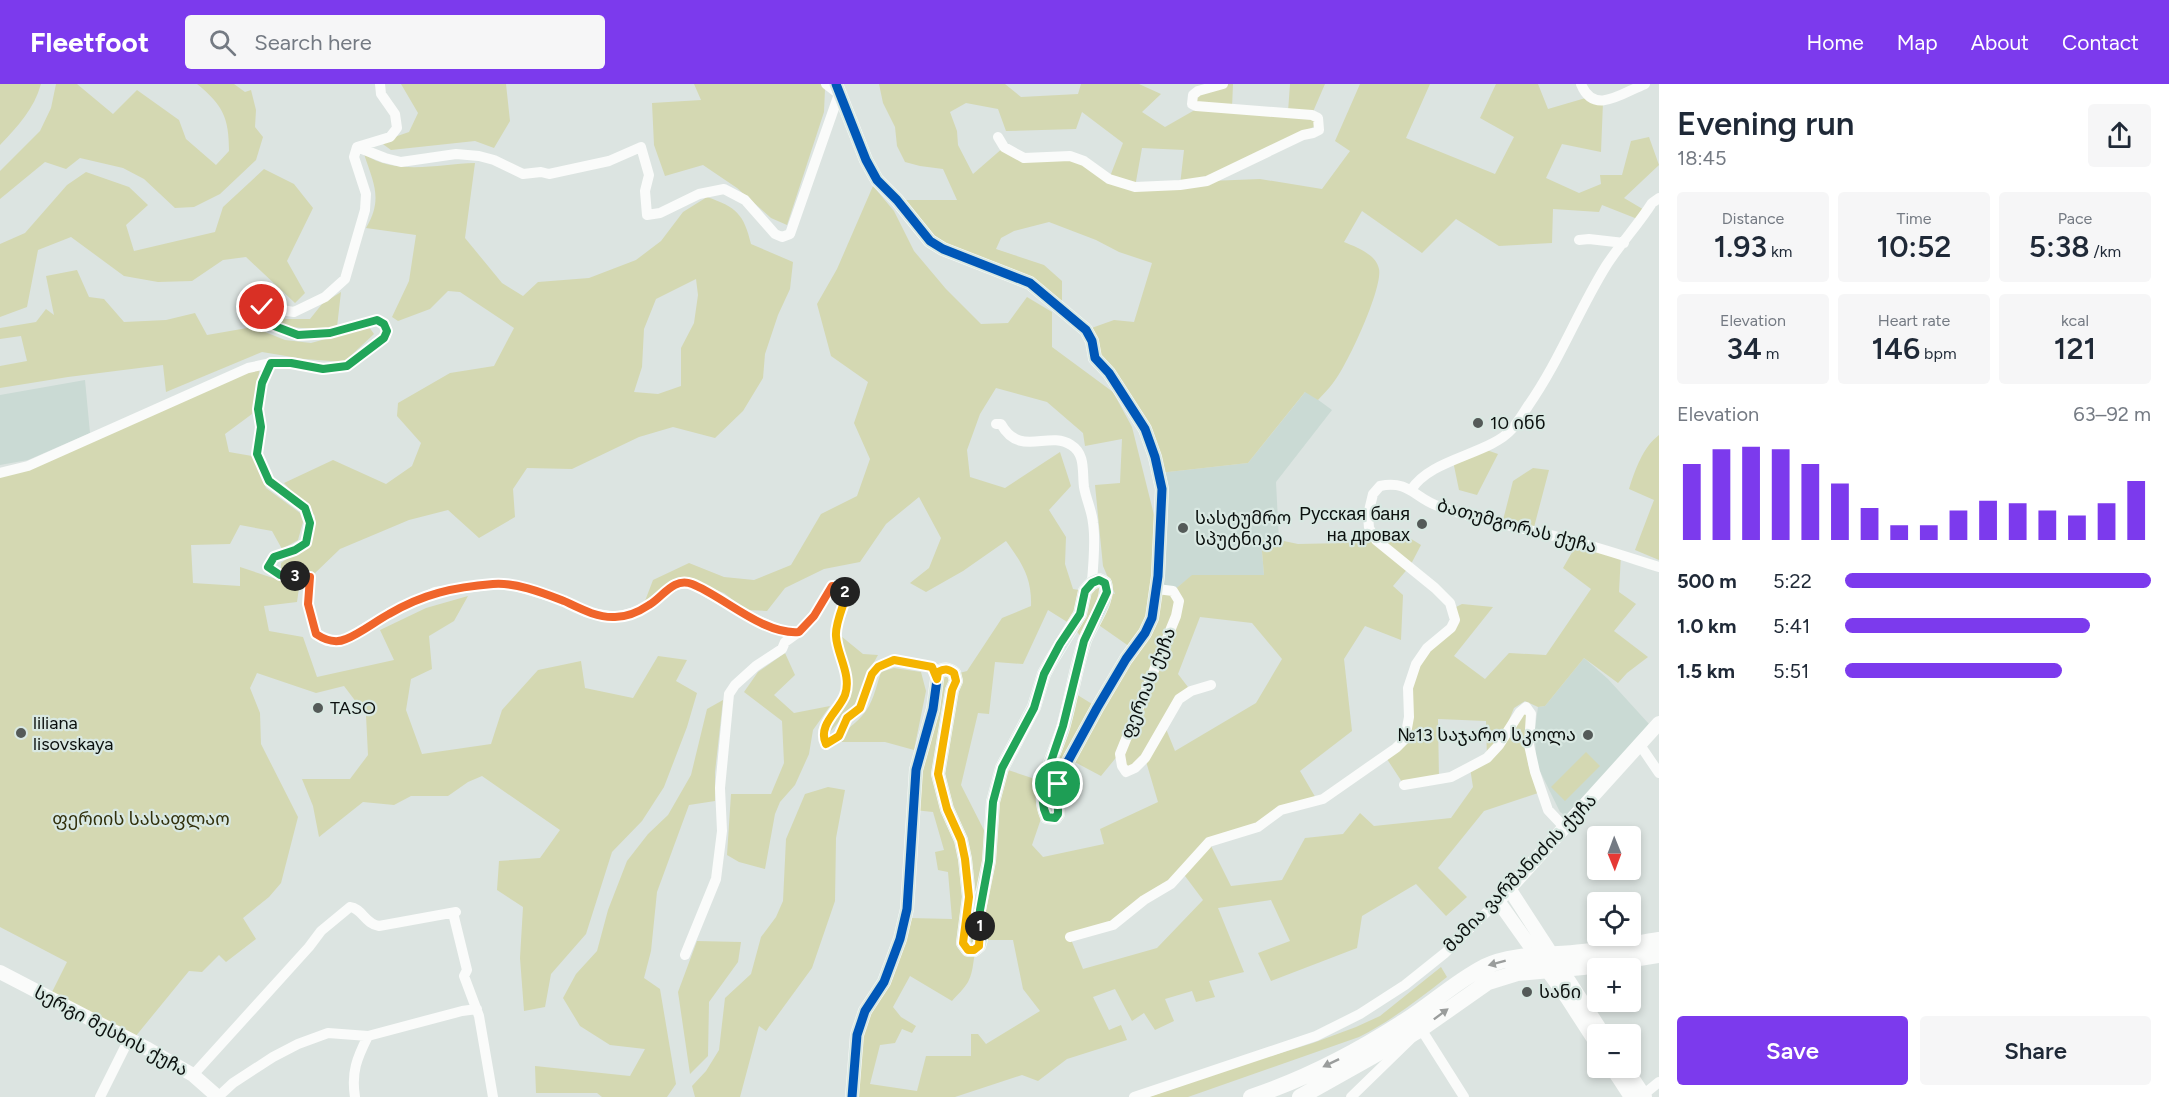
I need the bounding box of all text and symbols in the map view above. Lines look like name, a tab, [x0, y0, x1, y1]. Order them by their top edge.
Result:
search box	[185, 15, 605, 69]
text: Fleetfoot	[30, 25, 149, 59]
icon: search	[206, 26, 239, 59]
text: Search here	[254, 29, 372, 56]
text: Home	[1807, 30, 1864, 55]
text: Map	[1897, 30, 1938, 55]
text: About	[1971, 30, 2029, 55]
text: Contact	[2062, 30, 2139, 55]
text: Evening run	[1677, 104, 1854, 143]
button: share	[2088, 104, 2151, 167]
text: 18:45	[1677, 146, 1727, 170]
text: Distance	[1722, 209, 1784, 228]
text: Time	[1897, 209, 1931, 228]
text: Pace	[2058, 209, 2092, 228]
text: 1.93	[1714, 228, 1767, 265]
text: 10:52	[1877, 228, 1951, 265]
text: 5:38	[2029, 228, 2090, 265]
text: km	[1767, 242, 1792, 261]
text: /km	[2090, 242, 2121, 261]
pin	[236, 281, 287, 332]
icon: check	[245, 290, 278, 323]
text: Elevation	[1720, 311, 1786, 330]
text: Heart rate	[1878, 311, 1950, 330]
text: kcal	[2061, 311, 2089, 330]
text: 34	[1727, 330, 1762, 367]
text: 146	[1871, 330, 1920, 367]
text: 121	[2054, 330, 2096, 367]
text: m	[1762, 344, 1779, 363]
text: bpm	[1920, 344, 1957, 363]
text: Elevation	[1677, 402, 1759, 426]
text: 63–92 m	[2073, 402, 2151, 426]
place label: 10 ინნ	[1490, 412, 1546, 434]
marker: 10 ინნ	[1471, 416, 1485, 430]
street label: ბათუმგორას ქუჩა	[1435, 494, 1599, 558]
place label: Русская баня на дровах	[1299, 503, 1410, 546]
place label: სასტუმრო სპუტნიკი	[1195, 507, 1291, 550]
marker: Русская баня на дровах	[1415, 517, 1429, 531]
marker: სასტუმრო სპუტნიკი	[1176, 521, 1190, 535]
pin: 3	[280, 561, 310, 591]
text: 3	[291, 566, 299, 585]
text: 500 m	[1677, 569, 1737, 593]
text: 5:22	[1773, 569, 1812, 593]
pin: 2	[830, 577, 860, 607]
text: 2	[840, 582, 850, 601]
text: 1.0 km	[1677, 614, 1736, 638]
text: 5:41	[1773, 614, 1810, 638]
street label: ფერიას ქუჩა	[1116, 624, 1180, 742]
text: 1.5 km	[1677, 659, 1735, 683]
text: 5:51	[1773, 659, 1809, 683]
place label: TASO	[330, 697, 376, 719]
marker: TASO	[311, 701, 325, 715]
place label: liliana lisovskaya	[33, 712, 114, 755]
place label: №13 საჯარო სკოლა	[1397, 724, 1576, 746]
marker: liliana lisovskaya	[14, 726, 28, 740]
marker: №13 საჯარო სკოლა	[1581, 728, 1595, 742]
pin	[1032, 758, 1083, 809]
icon: arrive	[1041, 767, 1074, 800]
street label: მამია ვარშანიძის ქუჩა	[1439, 789, 1601, 957]
park label: ფერიის სასაფლაო	[52, 808, 230, 830]
north arrow	[1587, 826, 1641, 880]
map controls	[1587, 826, 1641, 1078]
button: locate	[1587, 892, 1641, 946]
pin: 1	[965, 911, 995, 941]
text: 1	[977, 916, 983, 935]
button: +	[1587, 958, 1641, 1012]
one-way arrow	[1488, 959, 1507, 969]
street label: სერგი მესხის ქუჩა	[30, 981, 192, 1081]
place label: სანი	[1539, 981, 1581, 1003]
marker: სანი	[1520, 985, 1534, 999]
one-way arrow	[1433, 1009, 1448, 1021]
button: Save	[1677, 1016, 1908, 1085]
button: Share	[1920, 1016, 2151, 1085]
button: −	[1587, 1024, 1641, 1078]
one-way arrow	[1322, 1058, 1339, 1068]

